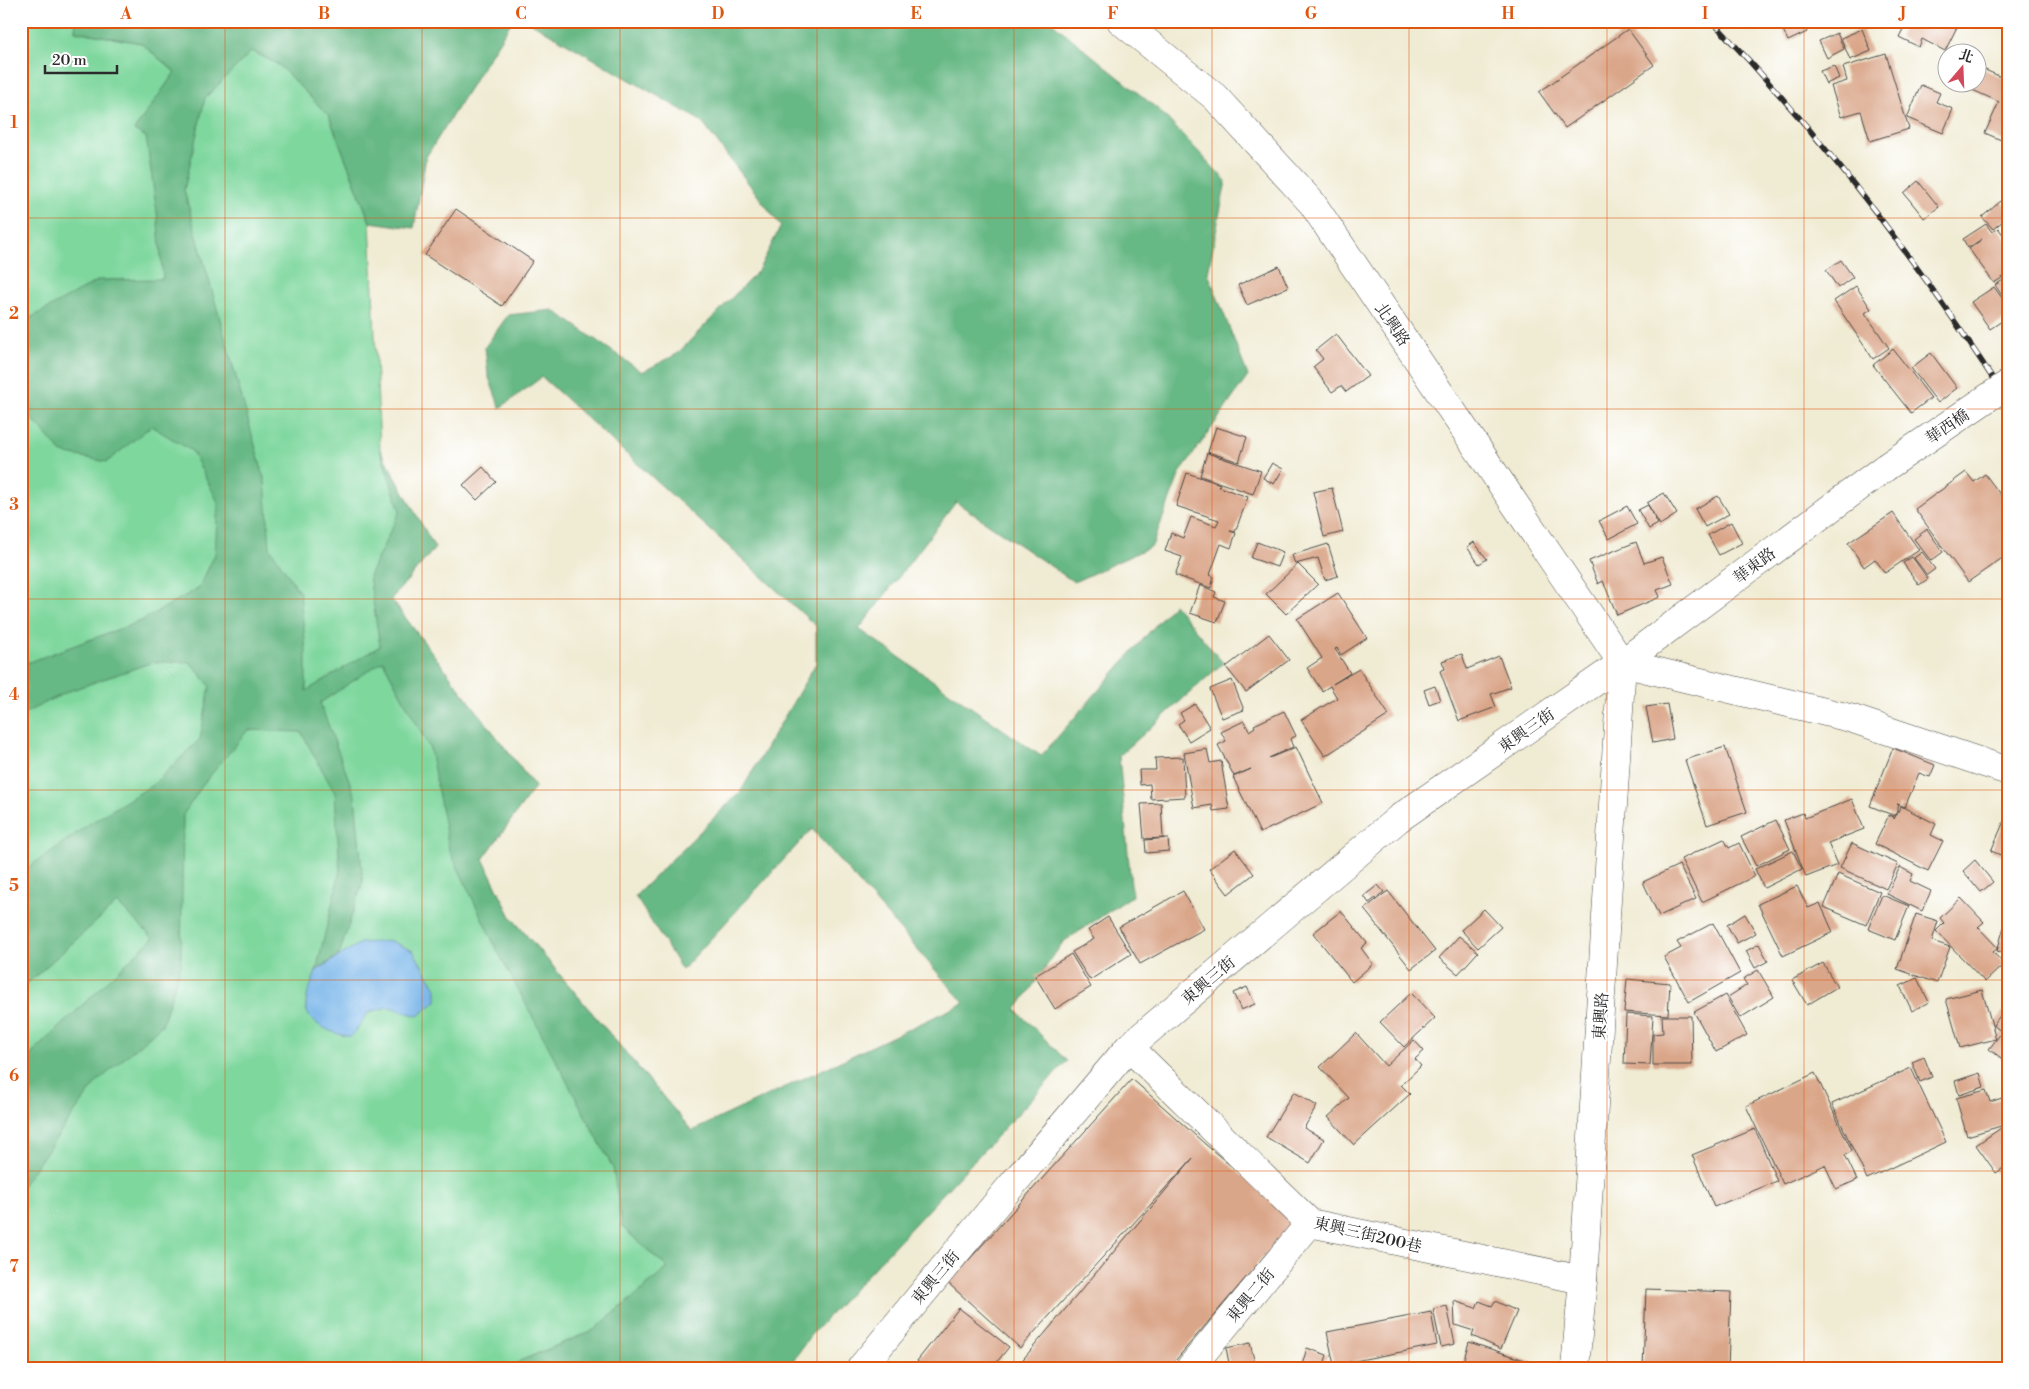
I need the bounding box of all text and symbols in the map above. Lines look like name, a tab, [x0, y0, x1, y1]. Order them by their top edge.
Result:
text: A	[119, 4, 132, 24]
text: B	[318, 4, 330, 24]
text: C	[515, 4, 527, 24]
text: D	[712, 4, 725, 24]
text: E	[910, 4, 922, 24]
text: F	[1107, 4, 1119, 24]
text: G	[1305, 4, 1318, 24]
text: H	[1501, 4, 1515, 24]
text: I	[1702, 4, 1708, 24]
text: J	[1898, 4, 1906, 24]
scale bar	[45, 42, 118, 74]
north arrow	[1936, 42, 1986, 92]
text: 北	[1956, 46, 1975, 67]
text: 20 m	[52, 51, 87, 70]
text: 1	[10, 113, 18, 133]
street label: 北興路	[1370, 299, 1414, 350]
text: 2	[9, 304, 19, 324]
street label: 華西橋	[1922, 405, 1973, 449]
text: 3	[9, 495, 19, 515]
street label: 華東路	[1729, 543, 1780, 588]
text: 4	[9, 685, 20, 705]
street label: 東興三街	[1495, 704, 1559, 757]
text: 5	[9, 876, 19, 896]
street label: 東興三街	[1178, 953, 1240, 1009]
street label: 東興路	[1589, 991, 1613, 1041]
text: 6	[9, 1066, 19, 1086]
street label: 東興三街200巷	[1312, 1213, 1424, 1257]
street label: 東興三街	[908, 1247, 964, 1309]
text: 7	[9, 1257, 19, 1277]
street label: 東興二街	[1223, 1265, 1279, 1327]

